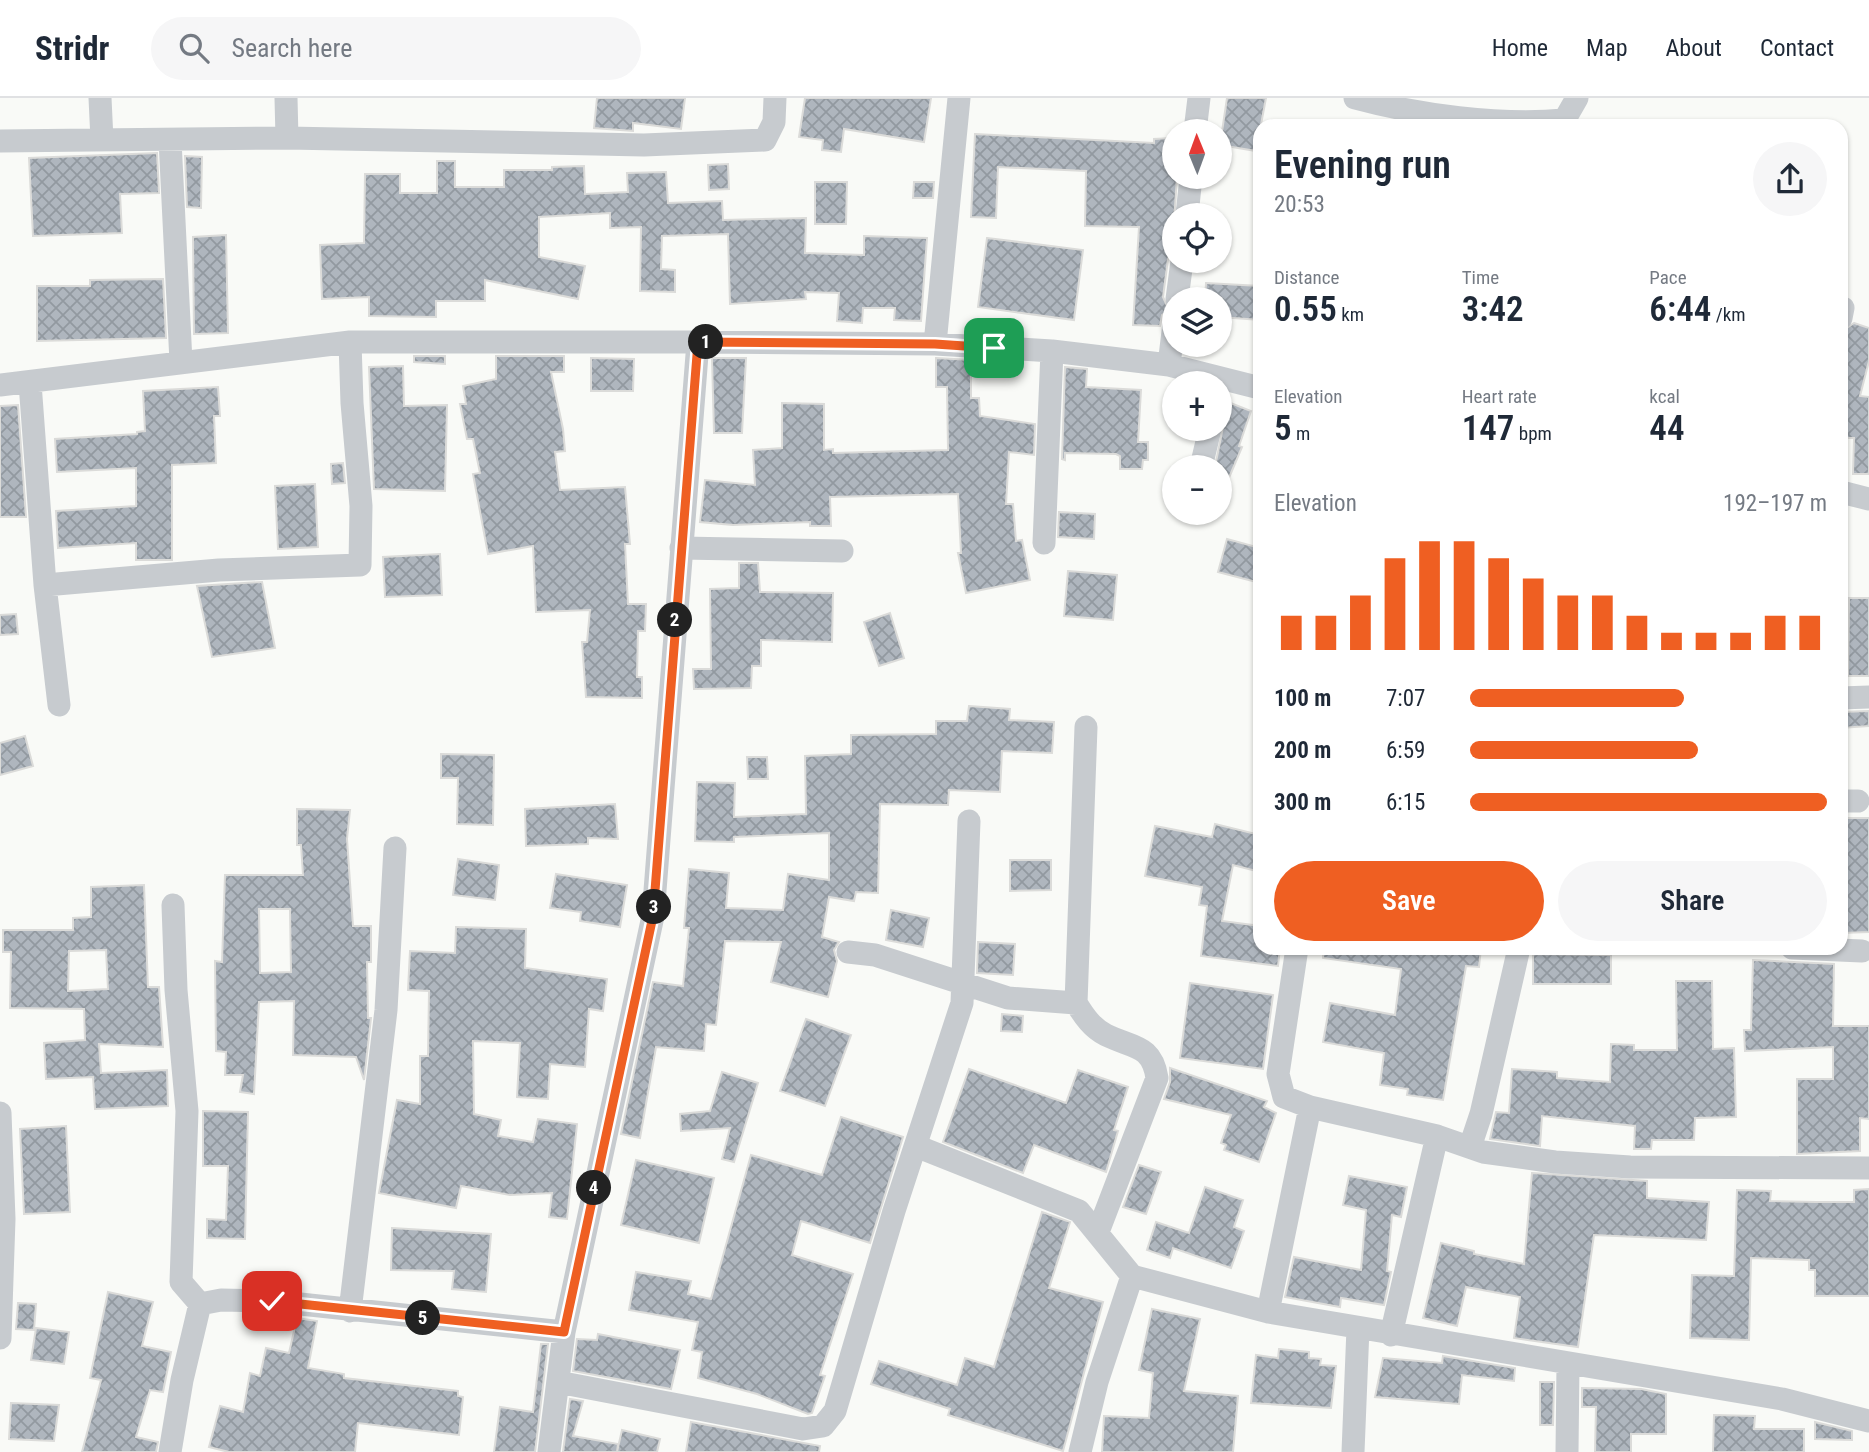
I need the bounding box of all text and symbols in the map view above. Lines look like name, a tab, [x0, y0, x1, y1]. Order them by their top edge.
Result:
search box	[151, 17, 641, 80]
text: Stridr	[35, 29, 109, 68]
icon: search	[175, 29, 213, 67]
text: Search here	[231, 33, 352, 63]
text: Home	[1492, 34, 1548, 62]
text: Map	[1586, 34, 1628, 62]
text: About	[1666, 34, 1722, 62]
text: Contact	[1760, 34, 1834, 62]
north arrow	[1162, 119, 1232, 189]
map controls	[1162, 119, 1232, 525]
button: share	[1753, 142, 1827, 216]
text: Evening run	[1274, 143, 1451, 187]
text: 20:53	[1274, 191, 1325, 218]
button: locate	[1162, 203, 1232, 273]
text: Distance	[1274, 266, 1339, 289]
text: Time	[1462, 266, 1499, 289]
text: Pace	[1649, 266, 1687, 289]
button: layers	[1162, 287, 1232, 357]
text: 0.55	[1274, 289, 1337, 330]
text: 3:42	[1462, 289, 1524, 330]
text: 6:44	[1649, 289, 1711, 330]
text: km	[1337, 303, 1364, 326]
text: /km	[1711, 303, 1746, 326]
pin	[964, 318, 1024, 378]
pin: 1	[688, 324, 724, 360]
icon: arrive	[975, 329, 1013, 367]
text: 1	[701, 330, 710, 353]
button: +	[1162, 371, 1232, 441]
text: Elevation	[1274, 385, 1342, 408]
text: Heart rate	[1462, 385, 1537, 408]
text: kcal	[1649, 385, 1680, 408]
text: 5	[1274, 408, 1292, 449]
text: 147	[1462, 408, 1514, 449]
text: 44	[1649, 408, 1685, 449]
text: m	[1292, 422, 1310, 445]
text: bpm	[1514, 422, 1552, 445]
button: −	[1162, 455, 1232, 525]
text: Elevation	[1274, 490, 1357, 517]
text: 192–197 m	[1723, 490, 1827, 517]
pin: 2	[658, 602, 692, 638]
text: 2	[670, 608, 679, 631]
text: 100 m	[1274, 685, 1331, 712]
text: 7:07	[1386, 685, 1425, 712]
text: 200 m	[1274, 737, 1331, 764]
text: 6:59	[1386, 737, 1425, 764]
text: 300 m	[1274, 789, 1331, 816]
text: 6:15	[1386, 789, 1425, 816]
button: Save	[1274, 861, 1544, 941]
button: Share	[1558, 861, 1827, 941]
pin: 3	[636, 890, 672, 924]
text: 3	[649, 895, 658, 918]
pin: 4	[576, 1170, 612, 1206]
text: 4	[589, 1176, 598, 1199]
pin	[242, 1271, 302, 1331]
icon: check	[253, 1282, 291, 1320]
pin: 5	[406, 1300, 440, 1336]
text: 5	[418, 1306, 427, 1329]

